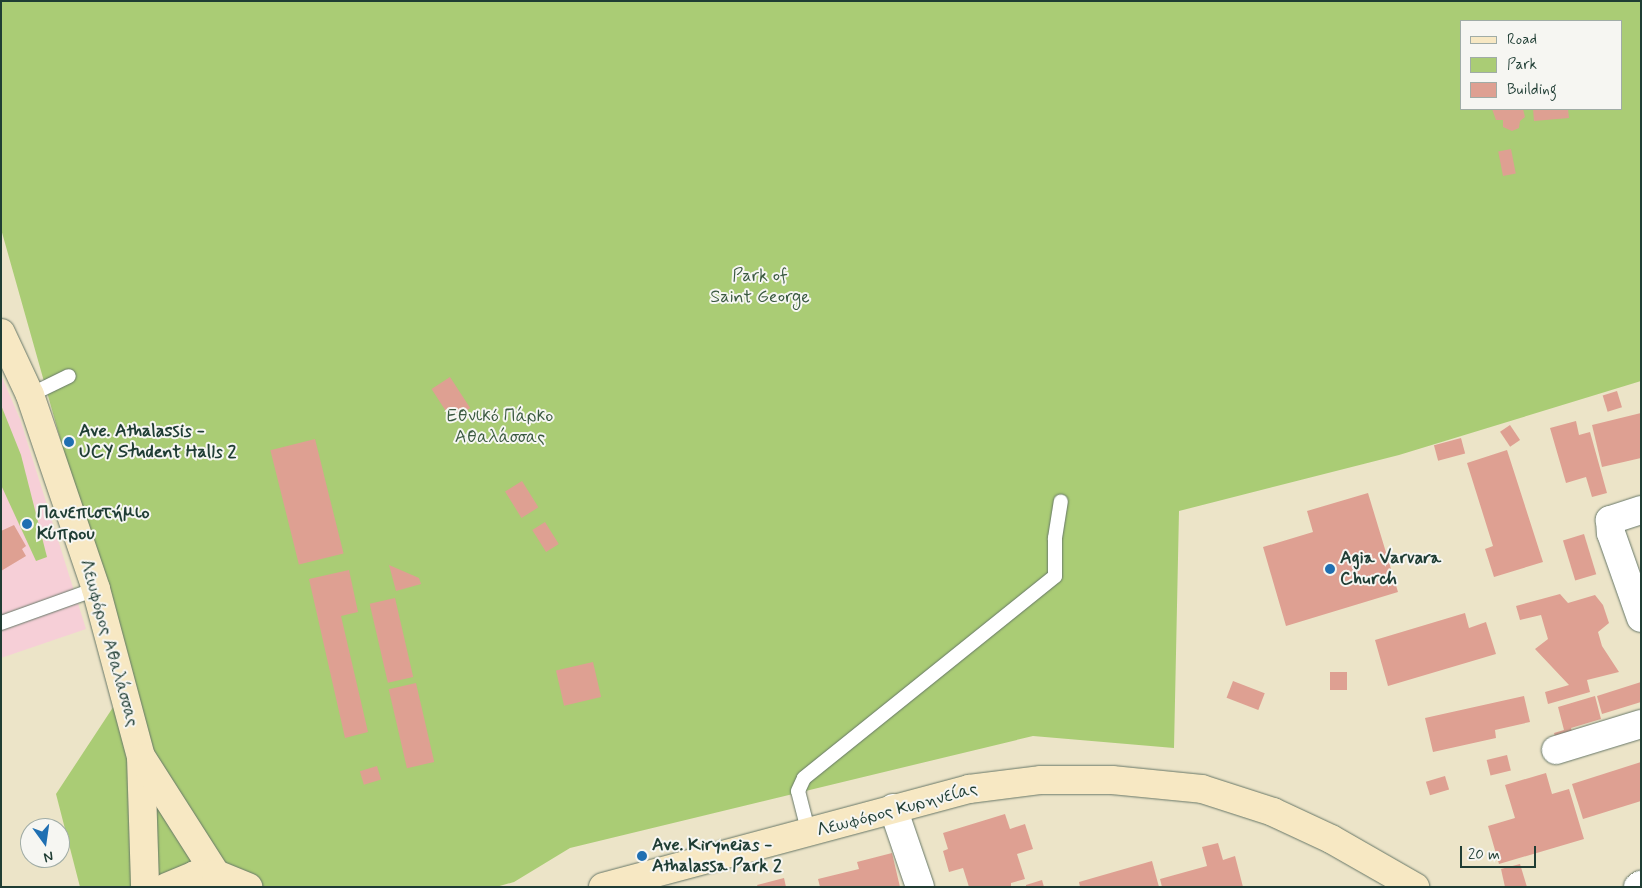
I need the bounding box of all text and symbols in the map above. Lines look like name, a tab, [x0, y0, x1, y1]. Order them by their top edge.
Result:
legend	[1460, 20, 1622, 110]
text: Road	[1507, 30, 1537, 50]
text: Park	[1507, 55, 1537, 75]
text: Building	[1507, 80, 1557, 100]
park label: Park of Saint George	[710, 266, 810, 308]
park label: Εθνικό Πάρκο Αθαλάσσας	[447, 406, 553, 448]
place label: Ave. Athalassis - UCY Student Halls 2	[79, 421, 236, 464]
marker: Ave. Athalassis - UCY Student Halls 2	[63, 436, 75, 448]
place label: Πανεπιστήμιο Κύπρου	[37, 503, 150, 546]
marker: Πανεπιστήμιο Κύπρου	[21, 518, 33, 530]
place label: Agia Varvara Church	[1340, 548, 1441, 590]
street label: Λεωφόρος Αθαλάσσας	[75, 557, 143, 729]
marker: Agia Varvara Church	[1324, 563, 1336, 575]
street label: Λεωφόρος Κυρηνείας	[814, 778, 980, 842]
north arrow	[20, 818, 70, 868]
place label: Ave. Kiryneias - Athalassa Park 2	[652, 835, 782, 878]
scale bar	[1462, 836, 1538, 868]
text: 20 m	[1468, 845, 1500, 865]
text: N	[42, 847, 55, 866]
marker: Ave. Kiryneias - Athalassa Park 2	[636, 850, 648, 862]

